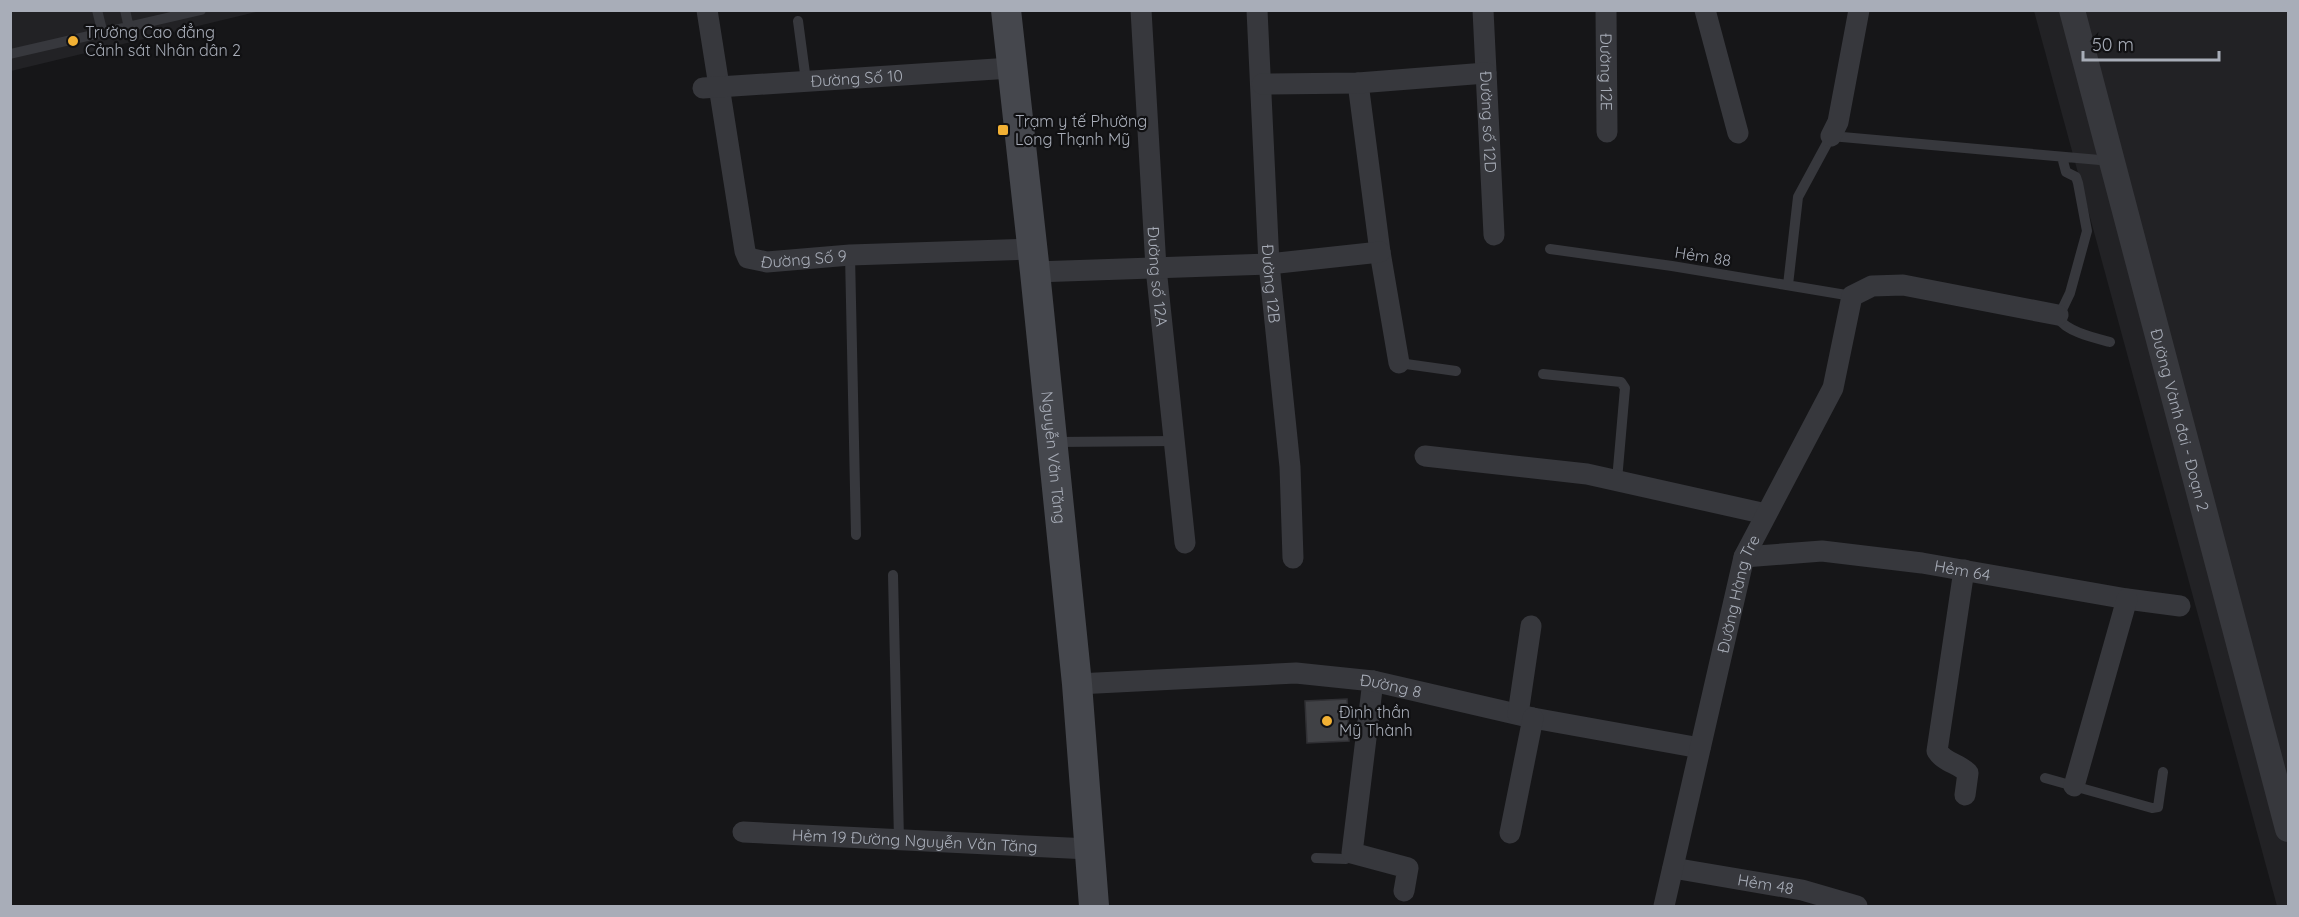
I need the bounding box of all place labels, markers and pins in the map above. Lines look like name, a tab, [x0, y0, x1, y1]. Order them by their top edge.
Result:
place label: Trường Cao đẳng Cảnh sát Nhân dân 2	[85, 22, 241, 60]
marker: Trường Cao đẳng Cảnh sát Nhân dân 2	[66, 34, 80, 48]
place label: Trạm y tế Phường Long Thạnh Mỹ	[1015, 111, 1147, 149]
marker: Trạm y tế Phường Long Thạnh Mỹ	[996, 123, 1010, 137]
place label: Đình thần Mỹ Thành	[1339, 702, 1412, 740]
marker: Đình thần Mỹ Thành	[1320, 714, 1334, 728]

